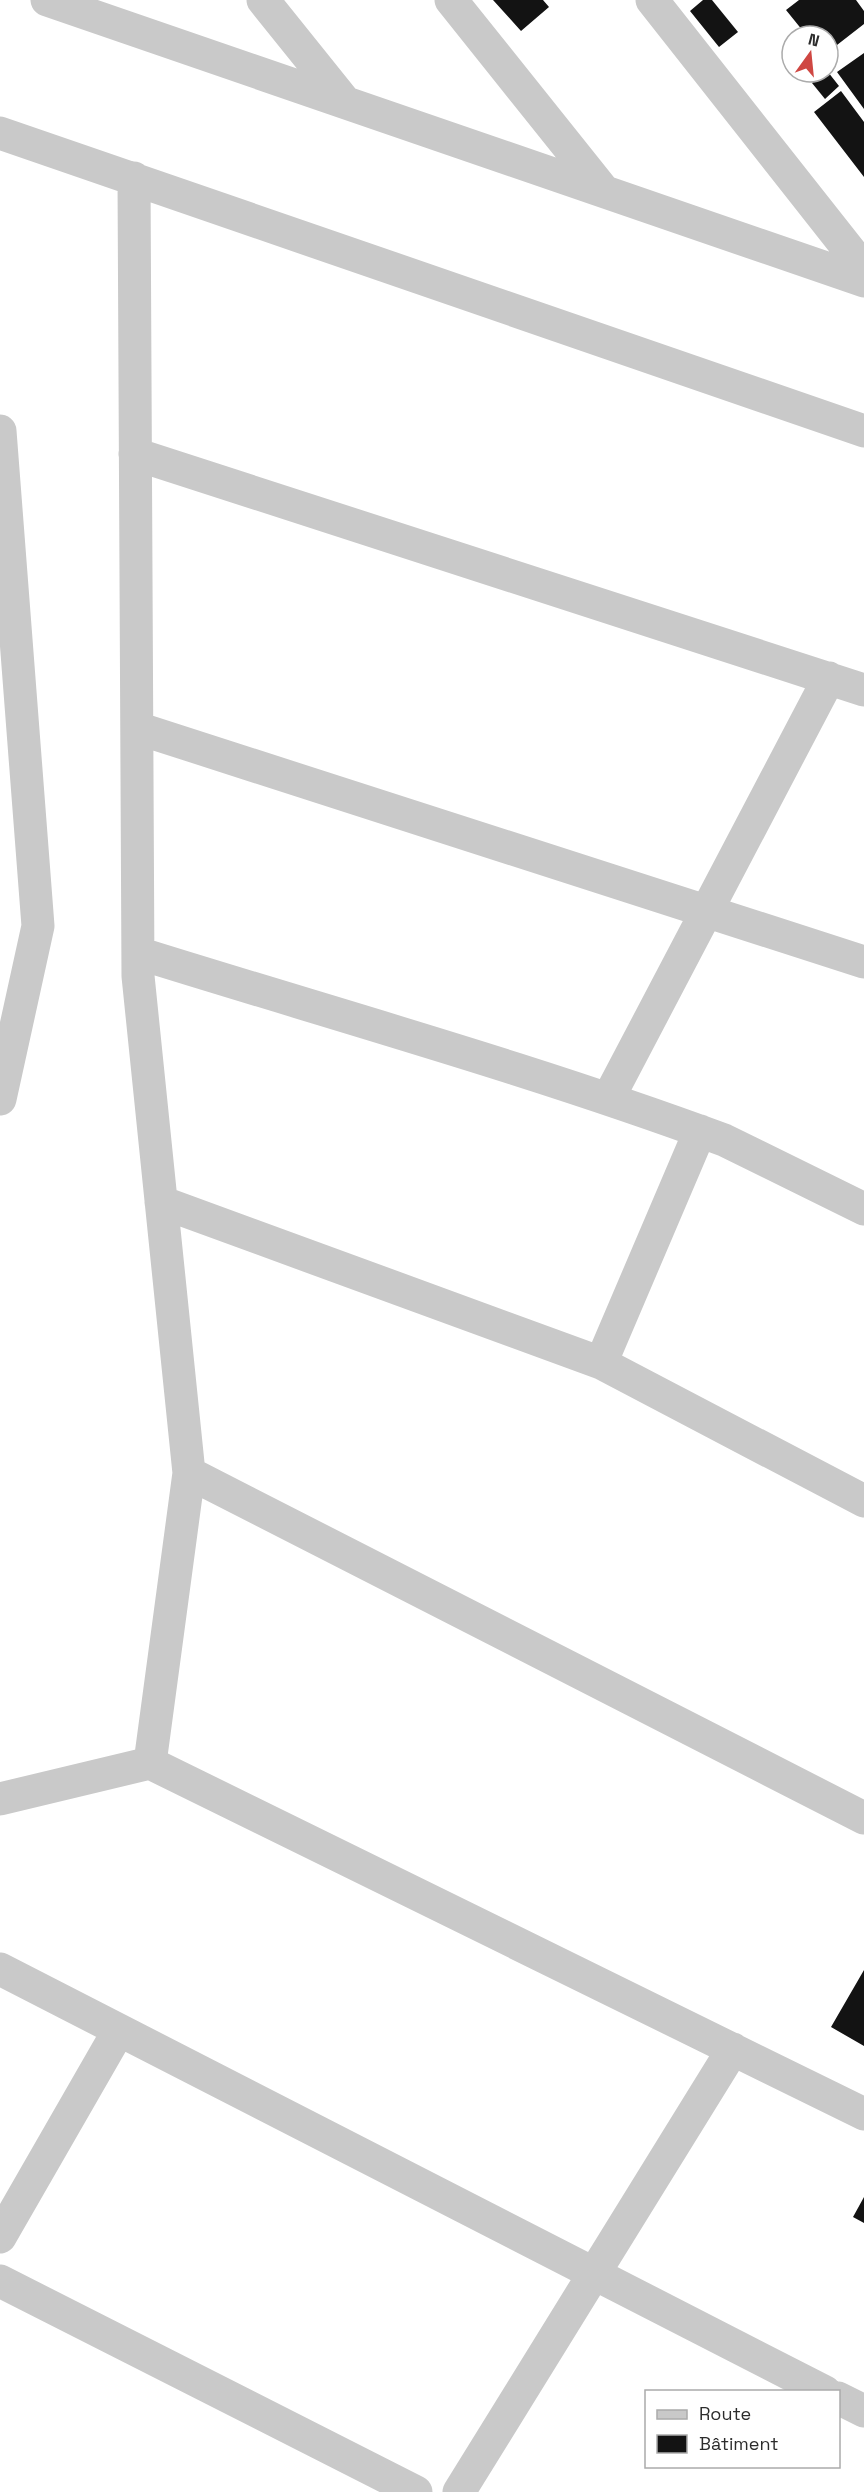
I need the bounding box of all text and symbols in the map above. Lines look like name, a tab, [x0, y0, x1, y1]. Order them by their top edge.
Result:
north arrow	[780, 24, 840, 84]
text: N	[806, 28, 822, 52]
legend	[645, 2390, 840, 2468]
text: Route	[699, 2402, 751, 2425]
text: Bâtiment	[699, 2432, 779, 2455]

